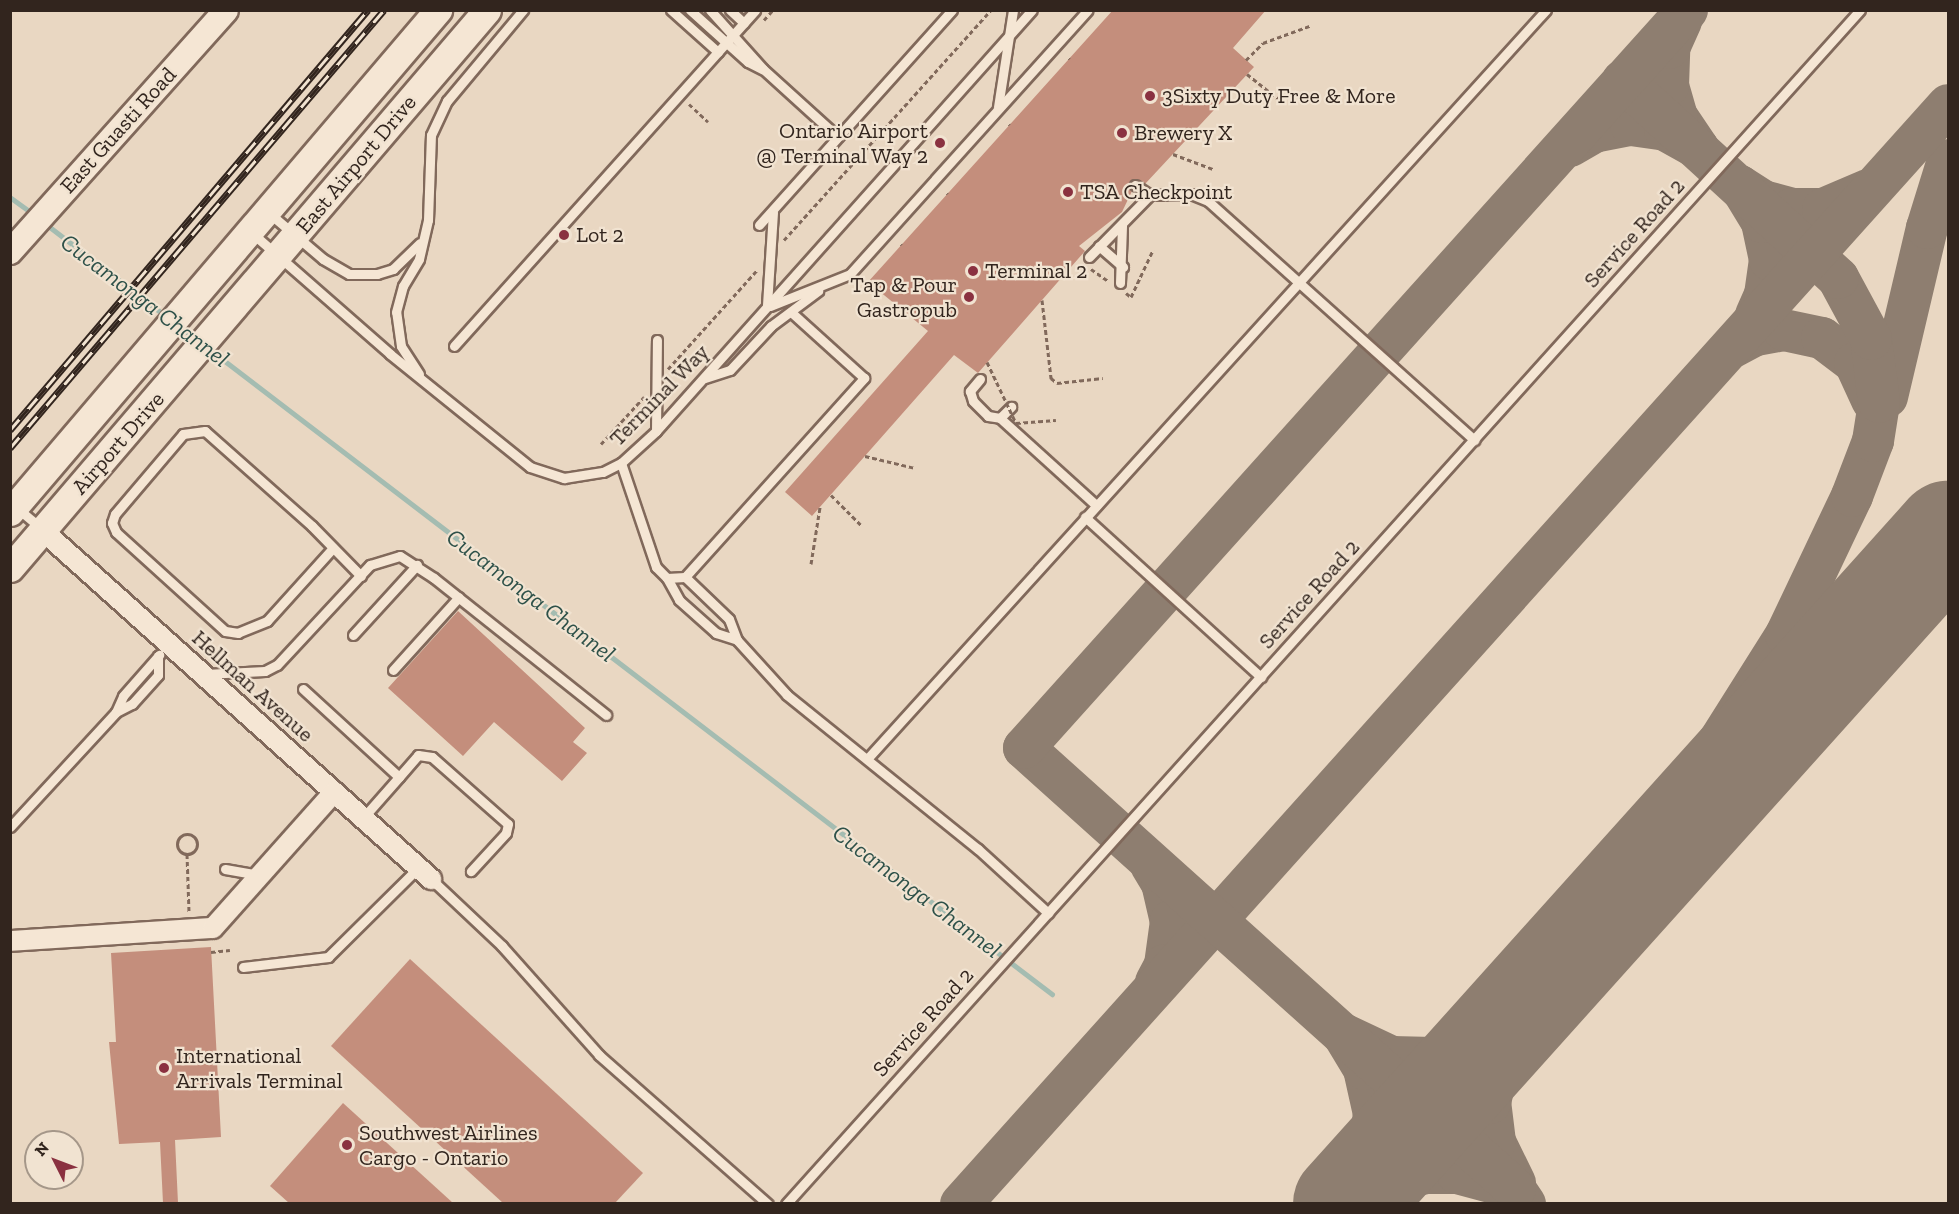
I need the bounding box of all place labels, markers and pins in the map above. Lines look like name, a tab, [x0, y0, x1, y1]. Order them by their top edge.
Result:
place label: 3Sixty Duty Free & More	[1162, 83, 1397, 109]
marker: 3Sixty Duty Free & More	[1143, 89, 1157, 103]
place label: Ontario Airport @ Terminal Way 2	[755, 117, 928, 168]
place label: Brewery X	[1134, 120, 1233, 146]
marker: Brewery X	[1115, 126, 1129, 140]
marker: Ontario Airport @ Terminal Way 2	[933, 136, 947, 150]
place label: TSA Checkpoint	[1080, 179, 1233, 205]
marker: TSA Checkpoint	[1061, 185, 1075, 199]
place label: Lot 2	[576, 222, 624, 248]
marker: Lot 2	[557, 228, 571, 242]
place label: Terminal 2	[985, 258, 1087, 284]
marker: Terminal 2	[966, 264, 980, 278]
place label: Tap & Pour Gastropub	[850, 271, 957, 322]
marker: Tap & Pour Gastropub	[962, 290, 976, 304]
place label: International Arrivals Terminal	[176, 1042, 343, 1094]
marker: International Arrivals Terminal	[157, 1061, 171, 1075]
place label: Southwest Airlines Cargo - Ontario	[359, 1119, 538, 1170]
marker: Southwest Airlines Cargo - Ontario	[340, 1138, 354, 1152]

